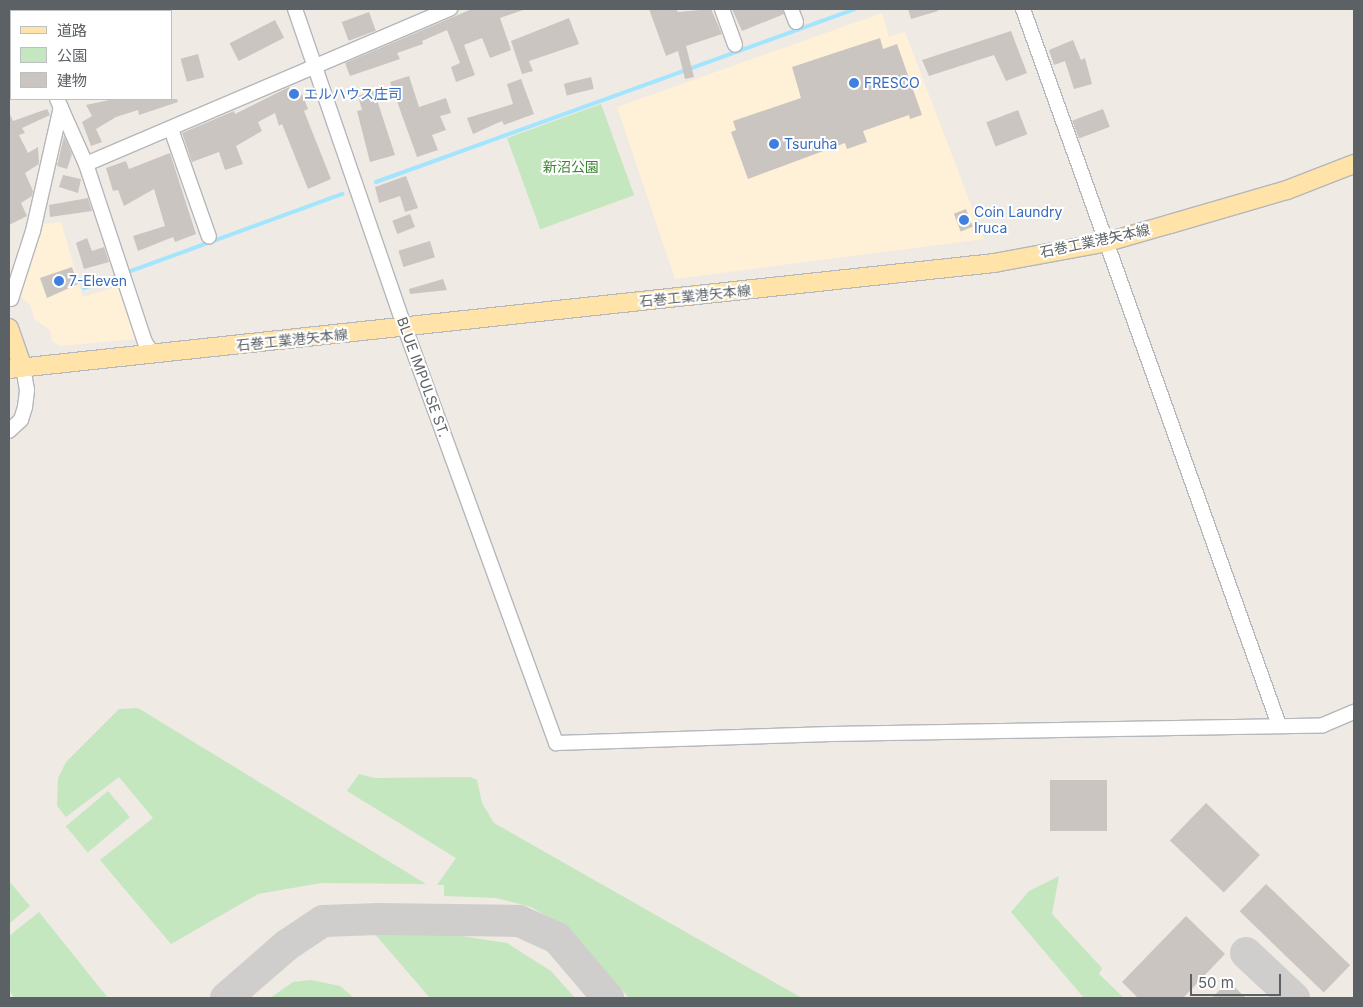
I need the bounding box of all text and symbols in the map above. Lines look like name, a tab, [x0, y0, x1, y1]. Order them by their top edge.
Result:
legend	[10, 10, 172, 100]
text: 道路	[57, 21, 87, 40]
text: 公園	[57, 46, 87, 65]
text: 建物	[57, 71, 87, 90]
place label: FRESCO	[864, 75, 920, 91]
marker: FRESCO	[848, 77, 860, 89]
place label: エルハウス庄司	[304, 86, 402, 102]
marker: エルハウス庄司	[288, 88, 300, 100]
place label: Tsuruha	[784, 136, 837, 152]
marker: Tsuruha	[768, 138, 780, 150]
park label: 新沼公園	[543, 159, 599, 175]
place label: Coin Laundry Iruca	[974, 204, 1062, 236]
marker: Coin Laundry Iruca	[958, 214, 970, 226]
street label: 石巻工業港矢本線	[1038, 221, 1152, 261]
place label: 7-Eleven	[69, 273, 127, 289]
marker: 7-Eleven	[53, 275, 65, 287]
street label: 石巻工業港矢本線	[638, 282, 752, 310]
street label: BLUE IMPULSE ST.	[393, 315, 453, 439]
street label: 石巻工業港矢本線	[235, 326, 349, 354]
scale bar	[1193, 964, 1284, 996]
text: 50 m	[1198, 973, 1234, 992]

